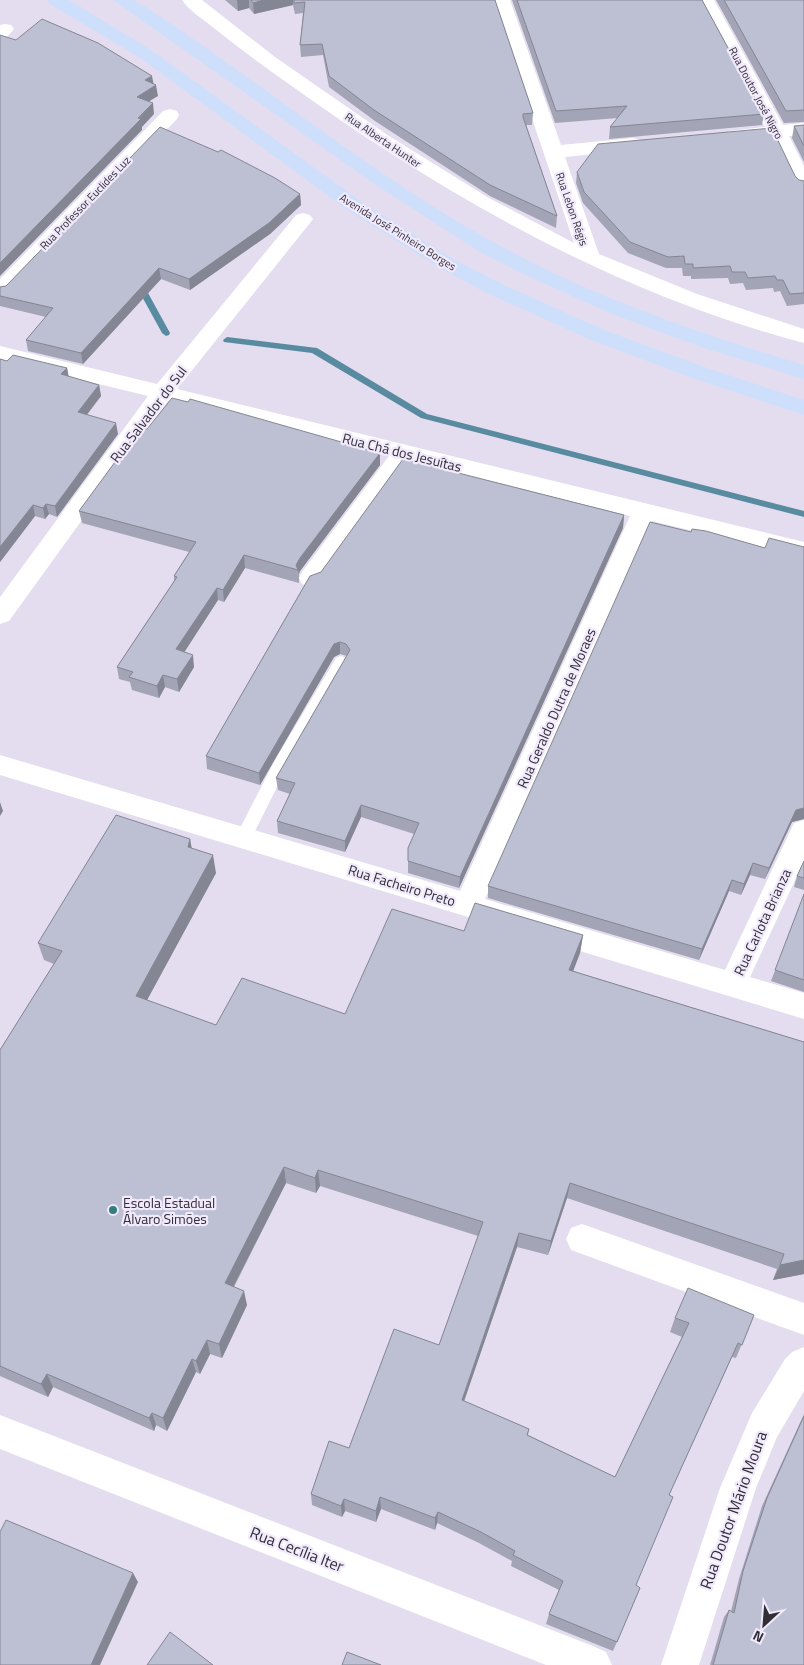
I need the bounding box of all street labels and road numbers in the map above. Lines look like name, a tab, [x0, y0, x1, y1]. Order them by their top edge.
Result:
street label: Rua Doutor José Nigro	[725, 44, 787, 142]
street label: Rua Alberta Hunter	[342, 109, 424, 172]
street label: Rua Professor Euclides Luz	[36, 153, 134, 253]
street label: Rua Lebon Régis	[552, 170, 592, 248]
street label: Avenida José Pinheiro Borges	[337, 190, 459, 274]
street label: Rua Salvador do Sul	[105, 361, 191, 467]
street label: Rua Chá dos Jesuítas	[340, 427, 464, 477]
street label: Rua Geraldo Dutra de Moraes	[511, 625, 601, 791]
street label: Rua Facheiro Preto	[346, 859, 458, 911]
street label: Rua Carlota Brianza	[728, 865, 796, 979]
street label: Rua Doutor Mário Moura	[693, 1428, 773, 1592]
street label: Rua Cecília Iter	[247, 1520, 348, 1578]

